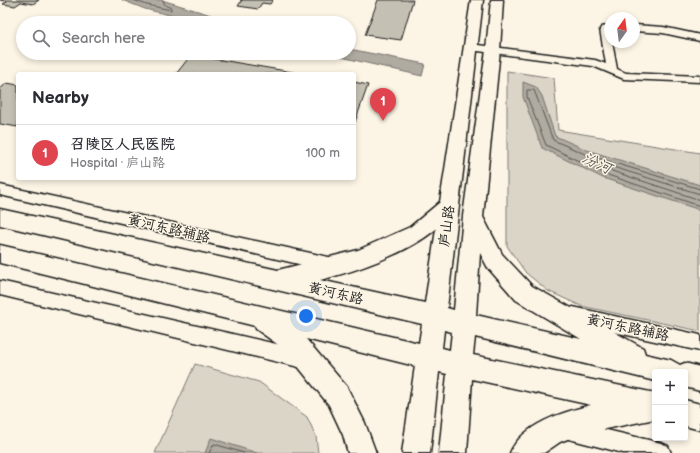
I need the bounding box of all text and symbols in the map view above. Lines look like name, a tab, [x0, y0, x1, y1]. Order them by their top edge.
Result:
north arrow	[604, 12, 640, 48]
search box	[16, 16, 356, 60]
icon: search	[30, 27, 52, 49]
text: Search here	[62, 29, 145, 48]
text: Nearby	[32, 88, 89, 108]
pin: 1	[370, 88, 396, 121]
text: 召陵区人民医院	[70, 135, 175, 154]
text: 1	[42, 145, 48, 161]
text: 100 m	[305, 145, 340, 161]
water label: 汾河	[579, 149, 617, 180]
text: Hospital · 庐山路	[70, 155, 165, 171]
street label: 庐山路	[435, 204, 458, 248]
street label: 黄河东路辅路	[126, 211, 212, 246]
street label: 黄河东路	[307, 279, 365, 308]
your location	[296, 306, 316, 326]
street label: 黄河东路辅路	[585, 310, 671, 345]
map controls	[652, 369, 688, 441]
button: +	[652, 369, 688, 405]
button: −	[652, 405, 688, 441]

